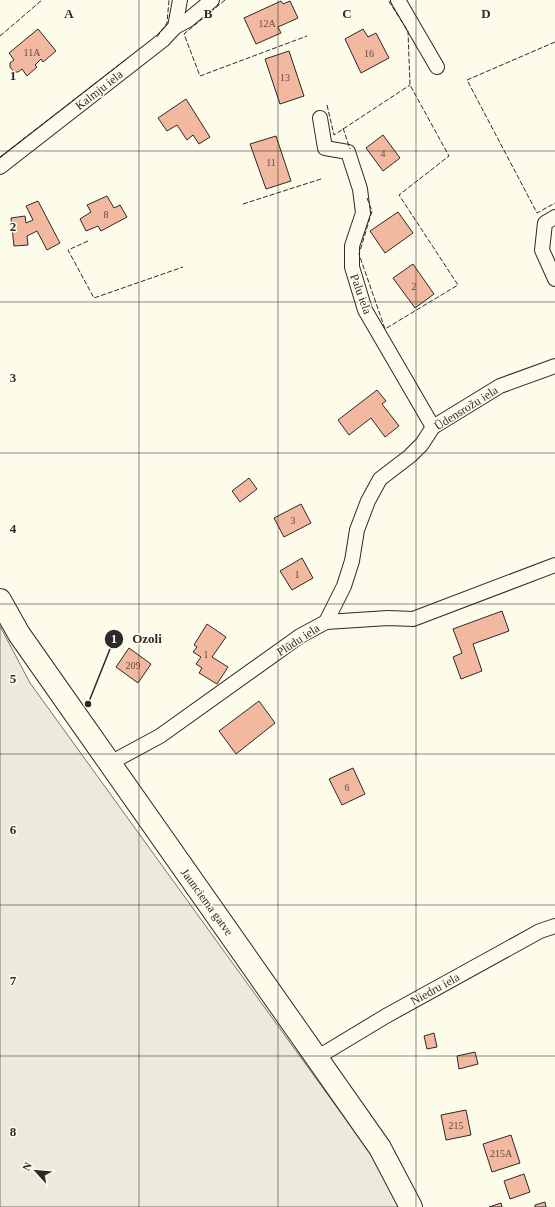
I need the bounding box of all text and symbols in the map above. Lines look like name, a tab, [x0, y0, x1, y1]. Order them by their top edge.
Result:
text: A	[64, 6, 74, 21]
text: B	[204, 6, 213, 21]
text: C	[342, 6, 352, 21]
text: D	[481, 6, 491, 21]
house number: 12A	[258, 18, 276, 29]
house number: 11A	[24, 47, 41, 58]
house number: 16	[364, 48, 374, 59]
street label: Kalmju iela	[72, 67, 126, 113]
text: 1	[10, 68, 16, 83]
house number: 13	[280, 72, 290, 83]
house number: 4	[381, 148, 386, 159]
house number: 11	[266, 157, 276, 168]
house number: 8	[104, 209, 109, 220]
text: 2	[10, 219, 16, 234]
street label: Palu iela	[347, 272, 375, 317]
house number: 2	[412, 281, 417, 292]
text: 3	[10, 370, 17, 385]
street label: Ūdensrožu iela	[432, 383, 501, 433]
house number: 3	[291, 515, 296, 526]
text: 4	[10, 521, 17, 536]
house number: 1	[295, 569, 300, 580]
street label: Plūdu iela	[274, 621, 323, 659]
callout: Ozoli	[104, 626, 170, 651]
text: Ozoli	[132, 631, 162, 646]
text: 1	[111, 632, 117, 646]
house number: 1	[204, 649, 209, 660]
house number: 209	[126, 660, 141, 671]
text: 5	[10, 671, 17, 686]
house number: 6	[345, 782, 350, 793]
text: 6	[10, 822, 17, 837]
street label: Jaunciema gatve	[178, 866, 236, 938]
street label: Niedru iela	[408, 970, 462, 1008]
text: 7	[10, 973, 17, 988]
house number: 215	[449, 1120, 464, 1131]
text: 8	[10, 1124, 17, 1139]
house number: 215A	[490, 1148, 513, 1159]
north arrow	[16, 1151, 56, 1191]
text: N	[20, 1160, 34, 1173]

